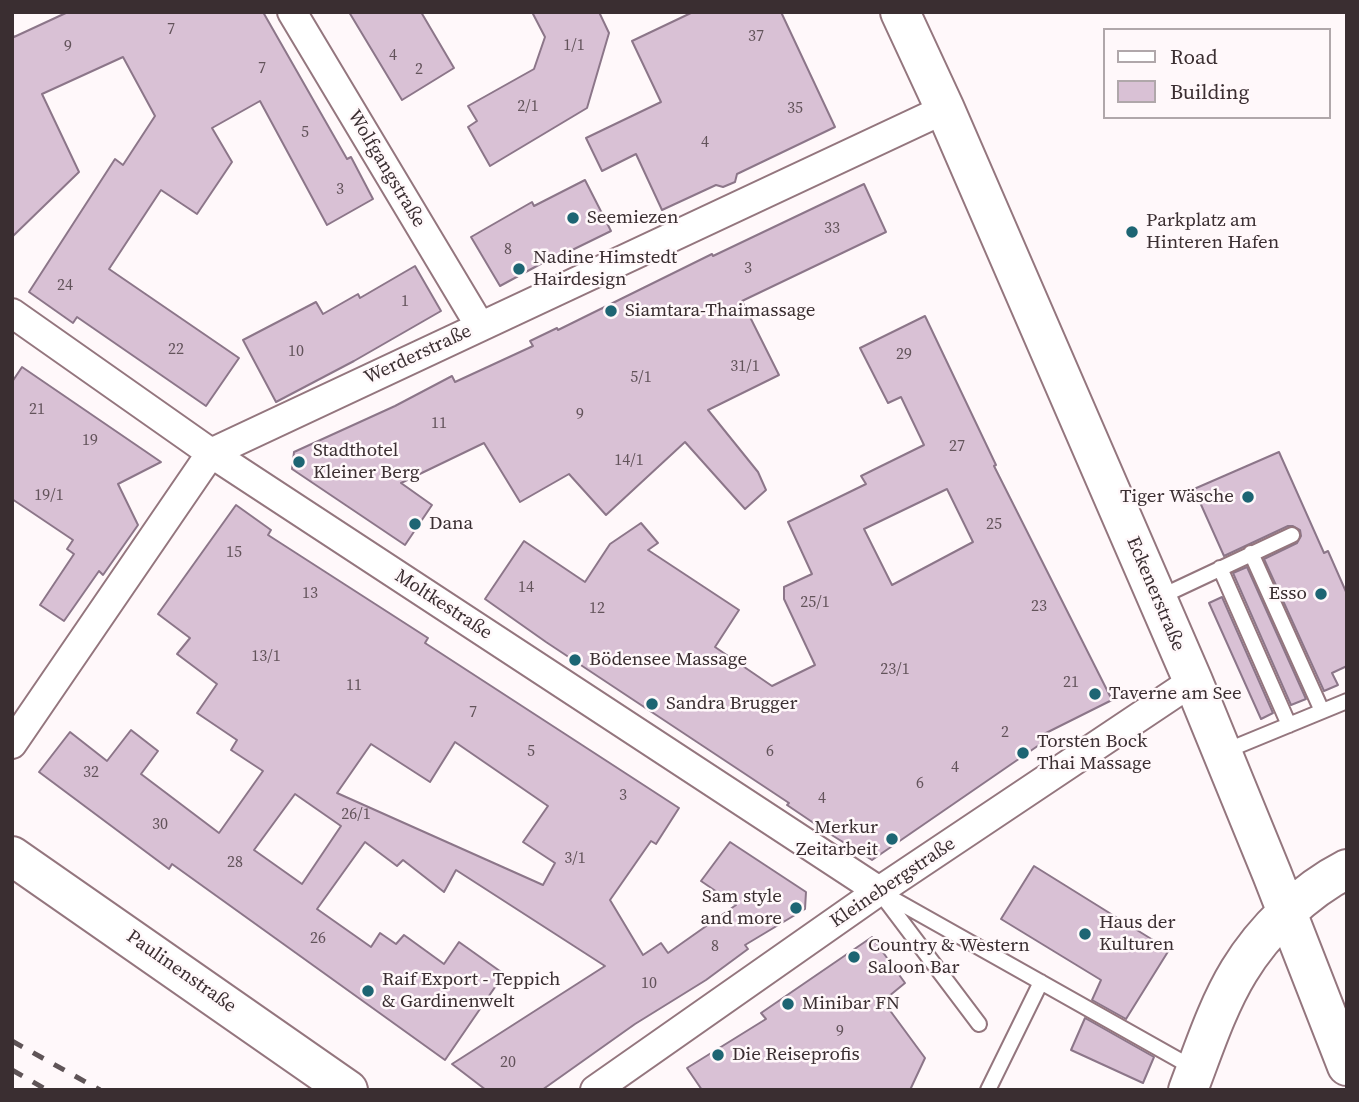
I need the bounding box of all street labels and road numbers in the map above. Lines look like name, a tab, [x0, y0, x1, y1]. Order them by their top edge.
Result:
street label: Wolfgangstraße	[342, 106, 430, 232]
street label: Werderstraße	[361, 320, 475, 390]
street label: Eckenerstraße	[1121, 533, 1189, 655]
street label: Moltkestraße	[390, 565, 496, 645]
street label: Kleinebergstraße	[826, 833, 960, 933]
street label: Paulinenstraße	[122, 926, 240, 1018]

